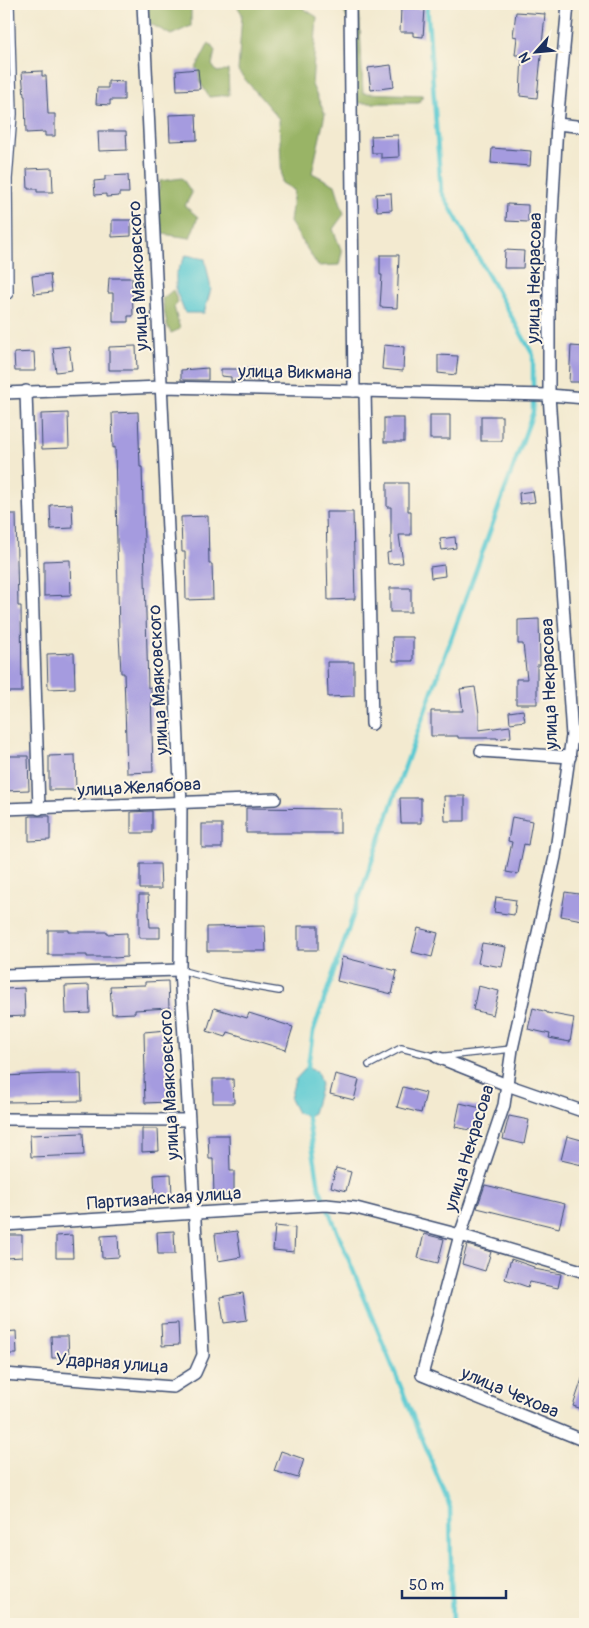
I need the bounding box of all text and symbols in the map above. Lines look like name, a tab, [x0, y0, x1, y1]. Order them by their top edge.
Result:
north arrow	[512, 28, 562, 78]
text: N	[515, 50, 535, 66]
street label: улица Маяковского	[123, 200, 154, 353]
street label: улица Некрасова	[522, 212, 547, 345]
street label: улица Викмана	[237, 360, 352, 385]
street label: улица Маяковского	[143, 604, 174, 757]
street label: улица Некрасова	[536, 618, 563, 751]
street label: улица Желябова	[76, 773, 201, 802]
street label: улица Маяковского	[154, 1009, 185, 1162]
street label: улица Некрасова	[439, 1082, 500, 1215]
street label: Партизанская улица	[86, 1182, 242, 1215]
street label: Ударная улица	[55, 1348, 169, 1379]
street label: улица Чехова	[456, 1361, 562, 1423]
scale bar	[402, 1568, 505, 1600]
text: 50 m	[409, 1576, 444, 1595]

